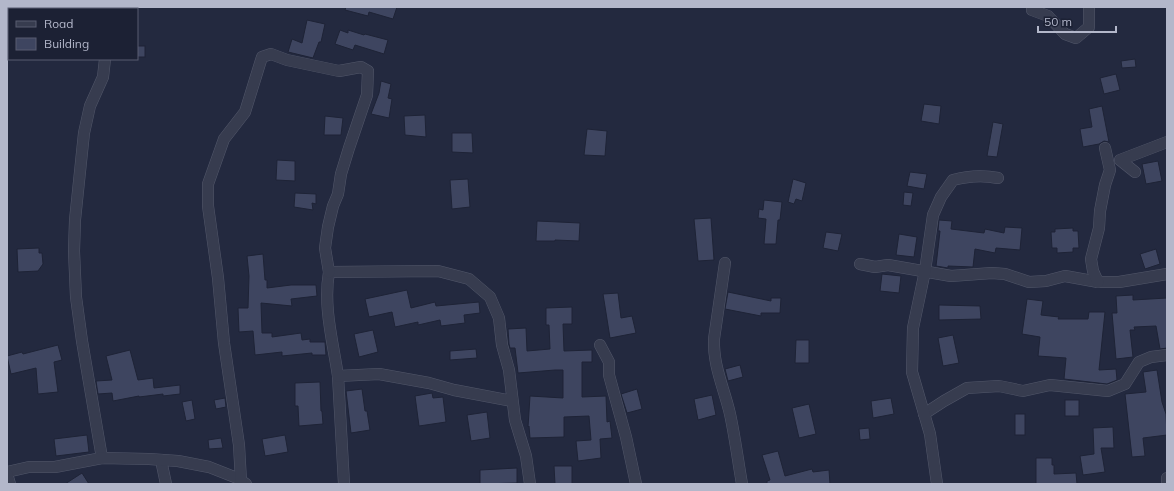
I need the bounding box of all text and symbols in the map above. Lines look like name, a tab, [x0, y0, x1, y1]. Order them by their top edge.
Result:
legend	[8, 8, 138, 60]
scale bar	[1038, 8, 1116, 34]
text: 50 m	[1044, 14, 1072, 29]
text: Road	[44, 16, 73, 31]
text: Building	[44, 36, 89, 51]

